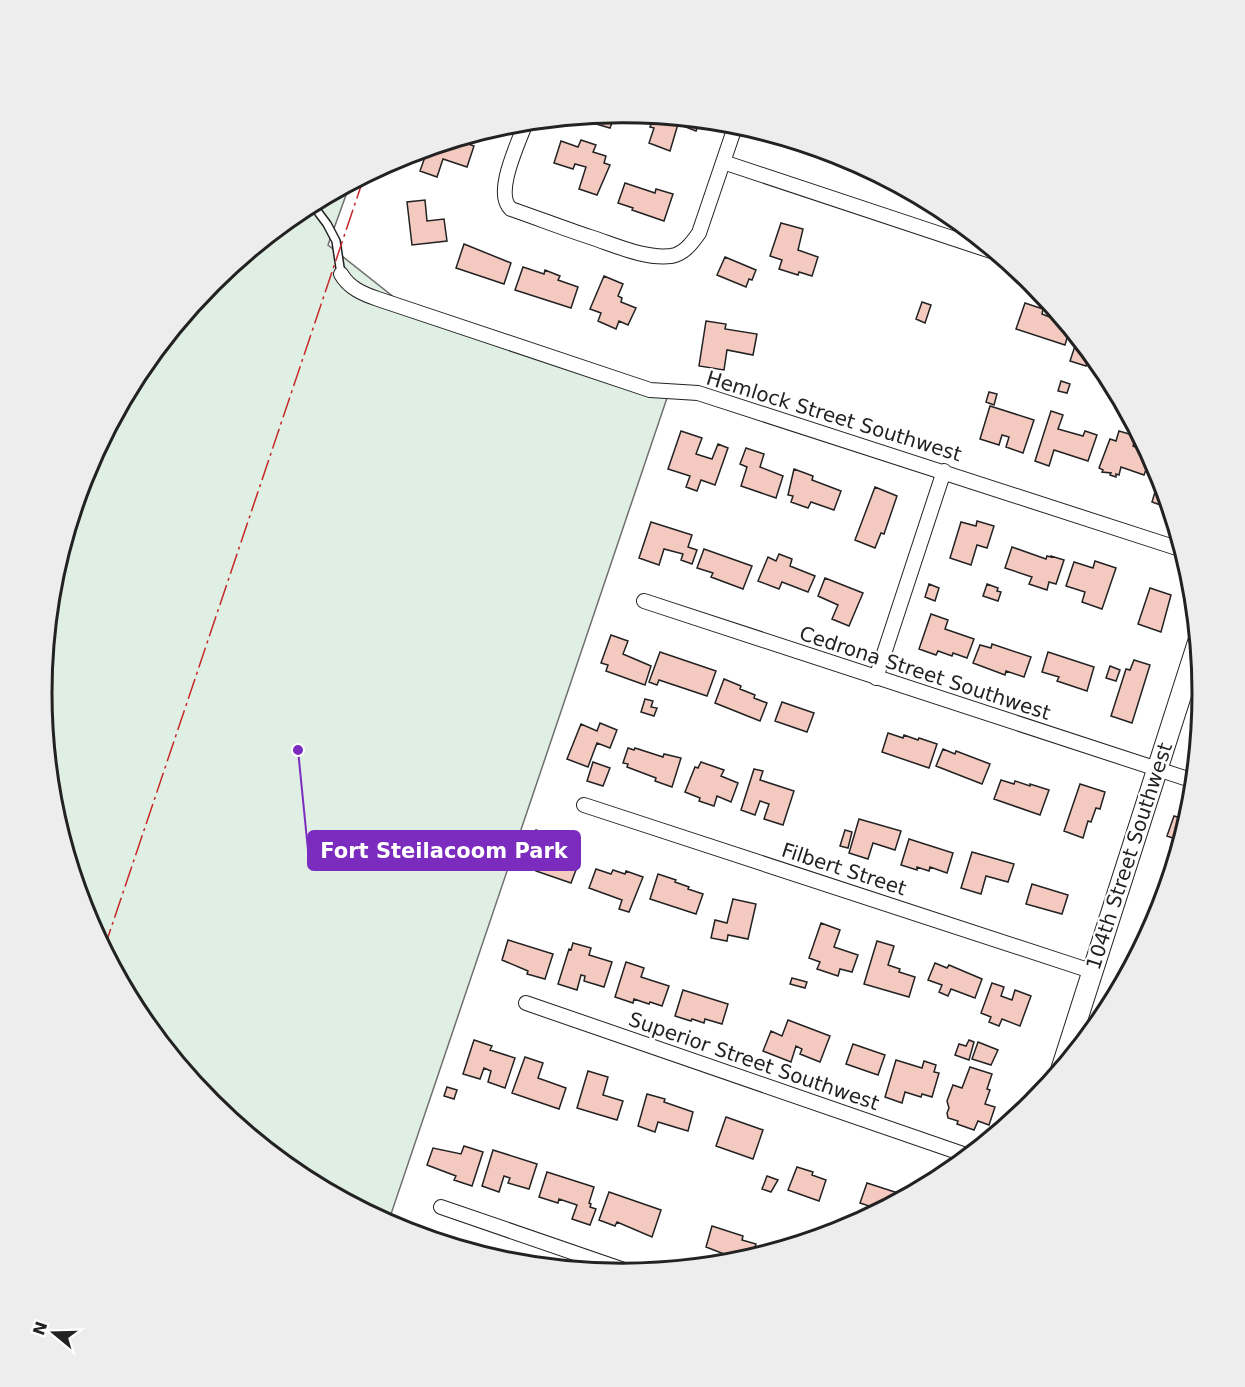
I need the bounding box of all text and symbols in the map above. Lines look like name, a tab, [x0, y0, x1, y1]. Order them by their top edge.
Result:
street label: Hemlock Street Southwest	[703, 366, 965, 466]
street label: Cedrona Street Southwest	[796, 621, 1054, 725]
street label: 104th Street Southwest	[1081, 739, 1177, 973]
callout: Fort Steilacoom Park	[308, 831, 580, 870]
street label: Filbert Street	[779, 838, 909, 900]
text: Fort Steilacoom Park	[320, 839, 569, 863]
street label: Superior Street Southwest	[626, 1007, 882, 1115]
north arrow	[24, 1303, 84, 1363]
text: N	[29, 1319, 51, 1338]

